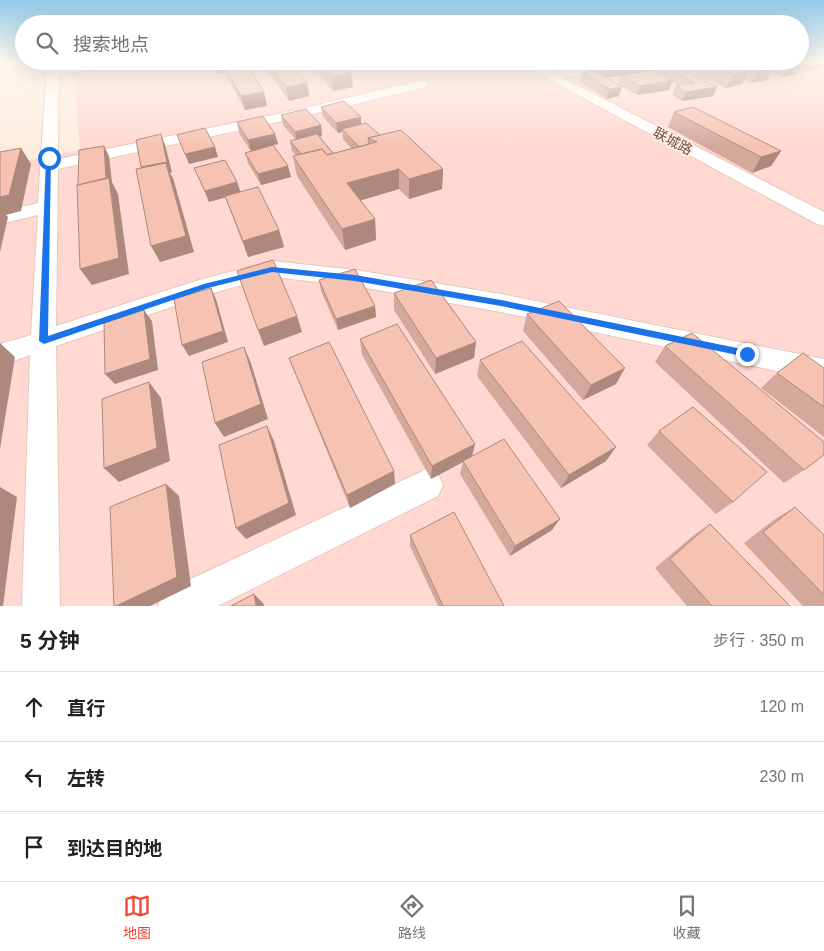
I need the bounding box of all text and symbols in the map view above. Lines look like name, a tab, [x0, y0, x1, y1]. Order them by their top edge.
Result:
search box	[15, 15, 809, 70]
icon: search	[33, 29, 61, 57]
text: 搜索地点	[73, 34, 149, 55]
street label: 联城路	[651, 124, 695, 158]
route start	[38, 147, 61, 170]
route end	[736, 343, 759, 366]
text: 5 分钟	[20, 629, 80, 652]
text: 步行 · 350 m	[713, 632, 804, 649]
icon: ahead	[20, 693, 48, 721]
text: 直行	[67, 698, 105, 719]
text: 120 m	[760, 698, 804, 715]
icon: left	[20, 763, 48, 791]
text: 左转	[67, 768, 105, 789]
text: 230 m	[760, 768, 804, 785]
icon: arrive	[20, 833, 48, 861]
text: 到达目的地	[67, 838, 162, 859]
tab: 地图	[123, 892, 151, 942]
tab: 路线	[398, 892, 426, 942]
tab: 收藏	[673, 892, 701, 942]

